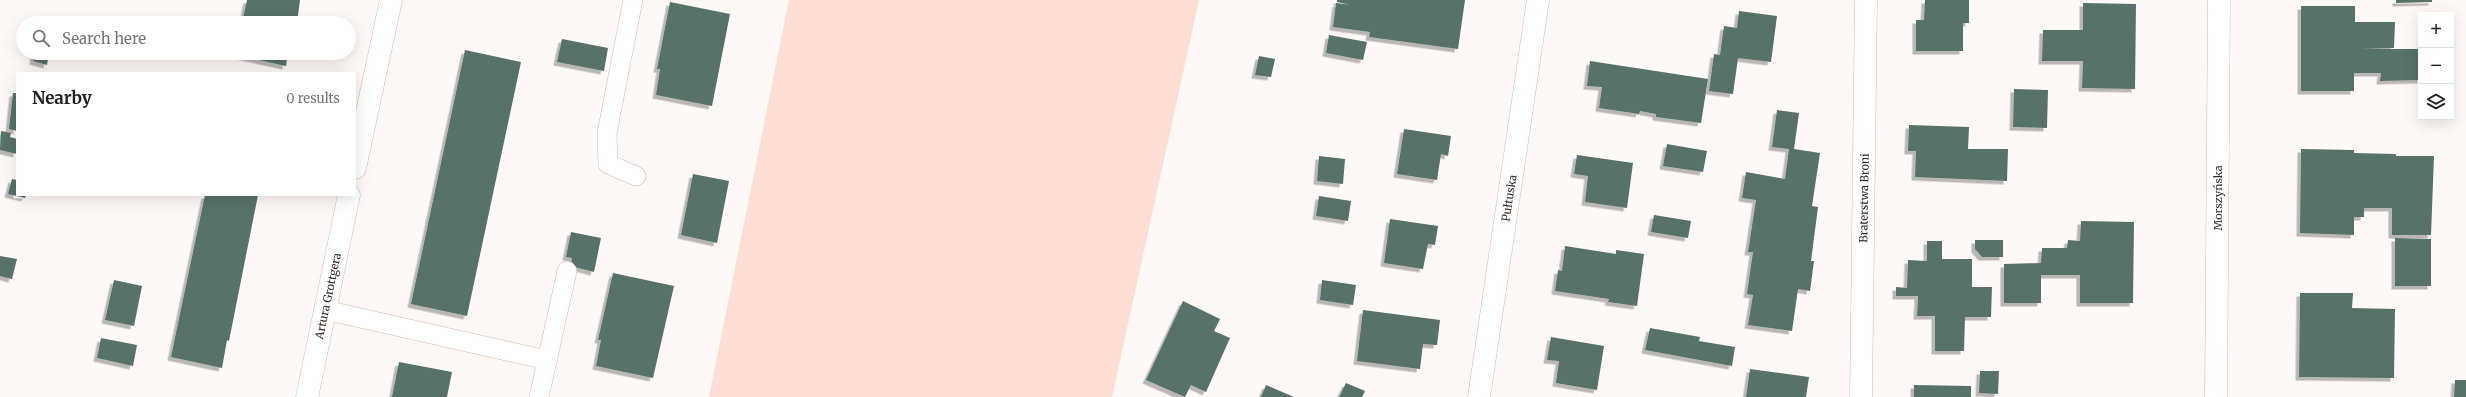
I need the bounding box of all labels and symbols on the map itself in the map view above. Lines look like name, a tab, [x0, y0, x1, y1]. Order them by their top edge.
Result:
street label: Braterstwa Broni	[1856, 153, 1872, 243]
street label: Morszyńska	[2211, 165, 2225, 231]
street label: Pułtuska	[1498, 174, 1520, 222]
street label: Artura Grottgera	[312, 252, 344, 341]

